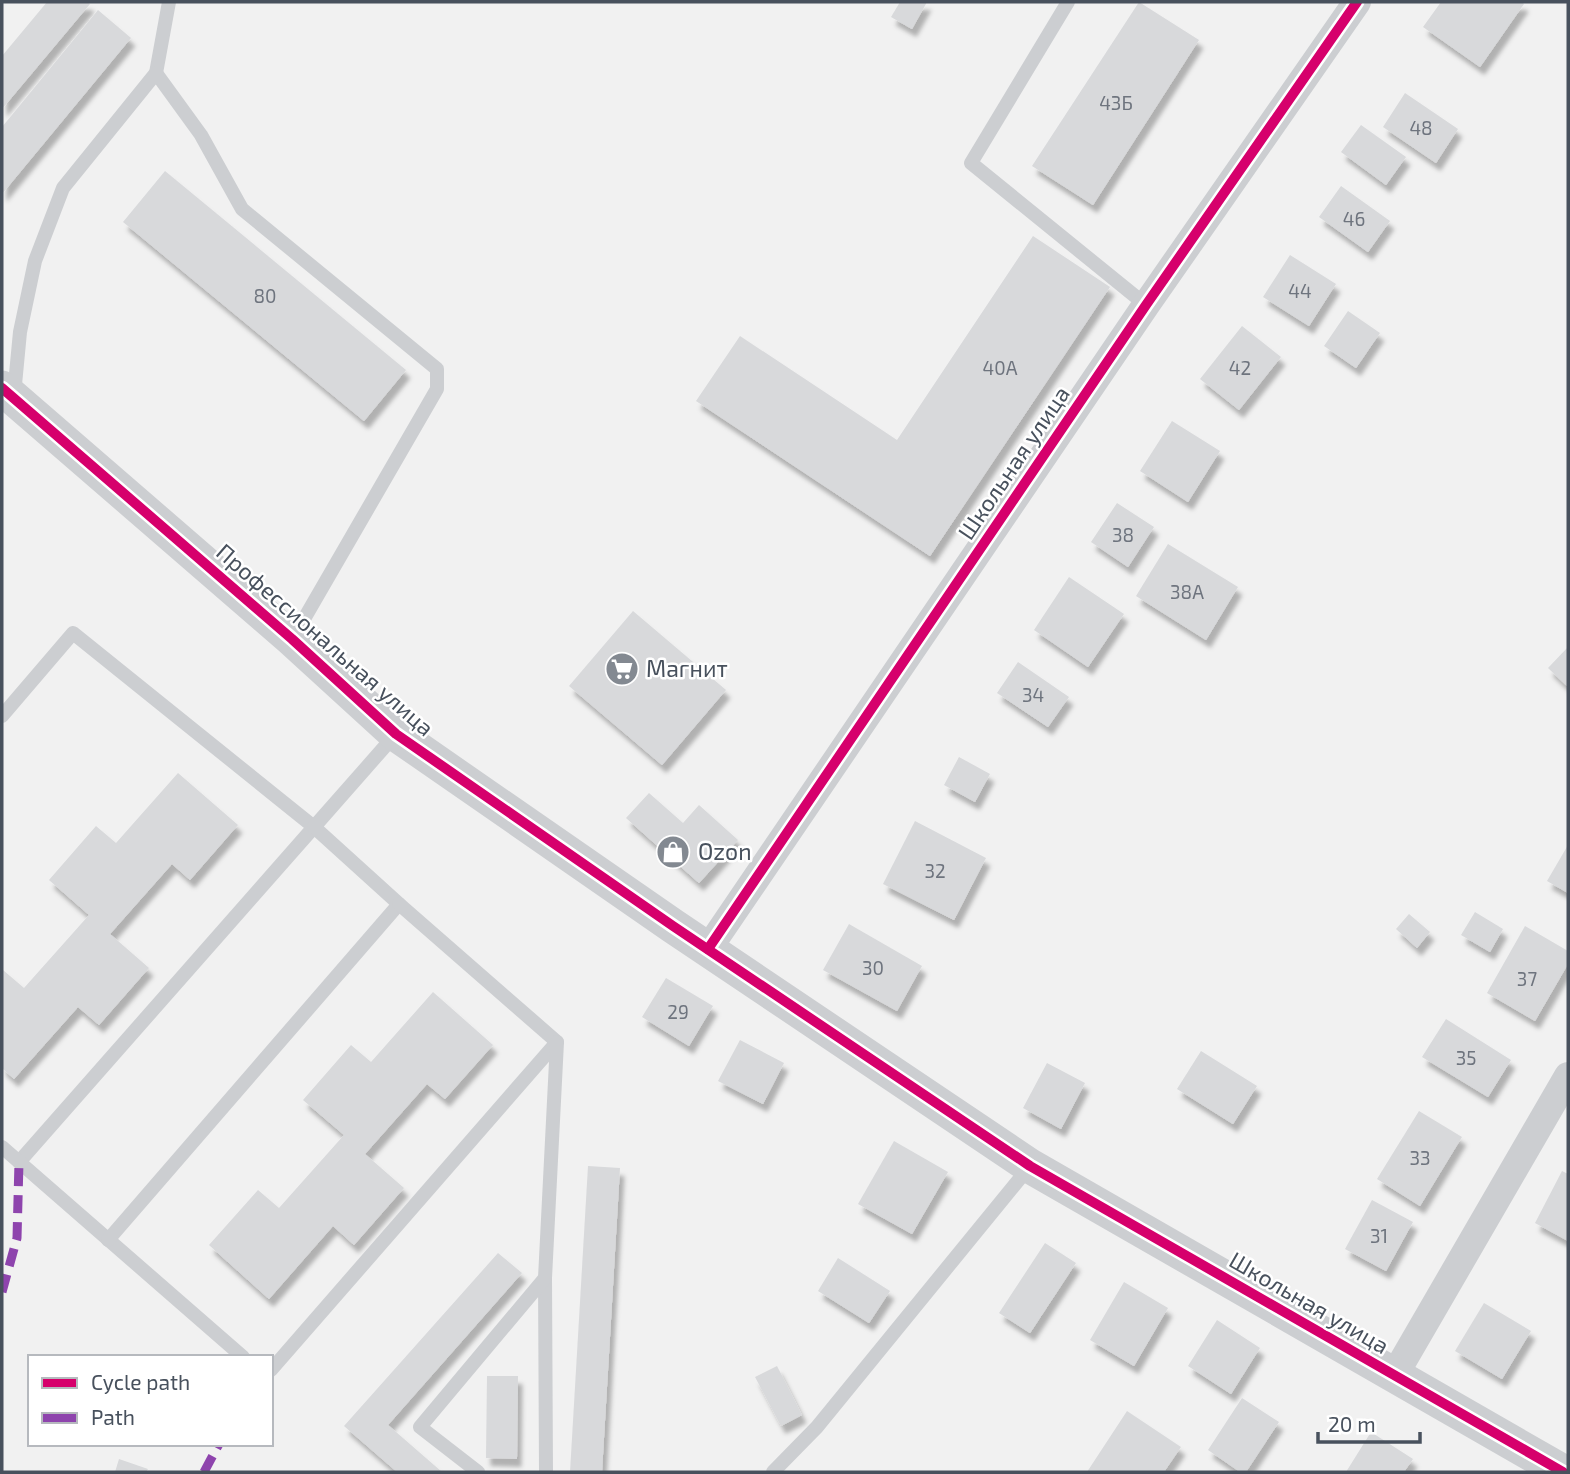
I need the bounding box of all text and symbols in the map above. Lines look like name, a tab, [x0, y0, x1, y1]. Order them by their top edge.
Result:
house number: 43Б	[1099, 91, 1133, 114]
house number: 48	[1409, 116, 1433, 139]
house number: 46	[1343, 207, 1365, 230]
house number: 44	[1288, 279, 1312, 302]
house number: 80	[254, 284, 277, 307]
house number: 40А	[983, 356, 1018, 379]
house number: 42	[1229, 356, 1251, 379]
street label: Школьная улица	[951, 380, 1076, 545]
house number: 38	[1112, 523, 1134, 546]
street label: Профессиональная улица	[211, 537, 440, 742]
house number: 38А	[1170, 580, 1204, 603]
supermarket icon: Магнит	[603, 650, 641, 688]
place label: Магнит	[646, 654, 728, 682]
house number: 34	[1022, 683, 1044, 706]
shop icon: Ozon	[654, 833, 692, 871]
place label: Ozon	[698, 837, 752, 865]
house number: 32	[924, 859, 946, 882]
house number: 30	[862, 956, 884, 979]
house number: 37	[1517, 967, 1537, 990]
house number: 29	[667, 1000, 689, 1023]
house number: 35	[1456, 1046, 1476, 1069]
house number: 33	[1409, 1146, 1431, 1169]
house number: 31	[1370, 1224, 1388, 1247]
street label: Школьная улица	[1224, 1245, 1394, 1360]
legend	[28, 1355, 273, 1446]
text: Cycle path	[91, 1369, 190, 1394]
scale bar	[1318, 1400, 1420, 1444]
text: Path	[91, 1404, 135, 1429]
text: 20 m	[1328, 1411, 1376, 1436]

